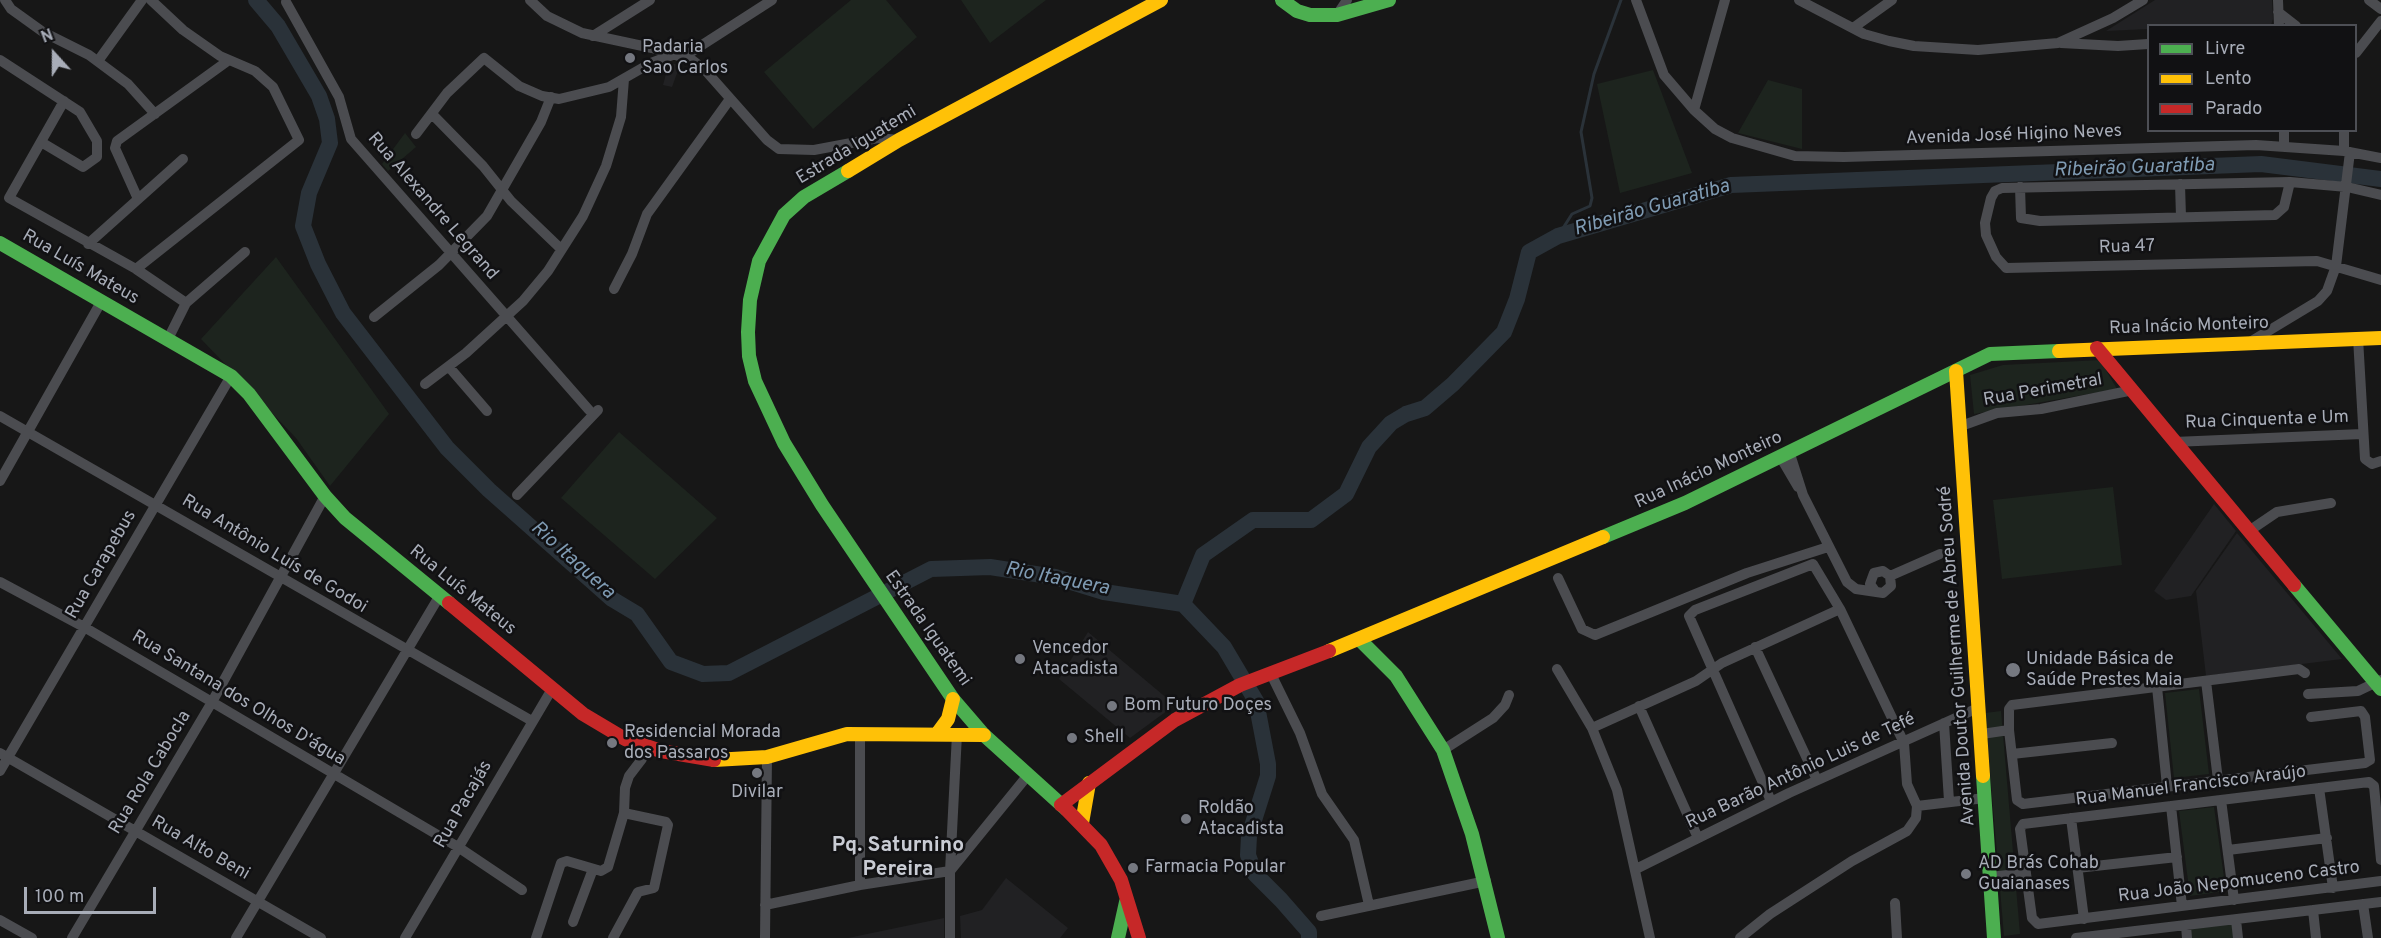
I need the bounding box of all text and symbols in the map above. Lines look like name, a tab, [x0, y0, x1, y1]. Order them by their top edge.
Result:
north arrow	[24, 24, 84, 84]
legend	[2147, 24, 2357, 132]
text: N	[39, 26, 57, 49]
place label: Padaria Sao Carlos	[642, 37, 728, 80]
text: Livre	[2205, 38, 2245, 61]
marker: Padaria Sao Carlos	[623, 51, 637, 65]
text: Lento	[2205, 68, 2251, 91]
text: Parado	[2205, 98, 2262, 121]
street label: Estrada Iguatemi	[793, 102, 921, 190]
street label: Avenida José Higino Neves	[1905, 121, 2123, 151]
street label: Rua Alexandre Legrand	[362, 129, 502, 285]
water label: Ribeirão Guaratiba	[2053, 154, 2215, 184]
water label: Ribeirão Guaratiba	[1571, 175, 1733, 243]
street label: Rua Luís Mateus	[18, 226, 142, 310]
street label: Rua 47	[2099, 236, 2155, 260]
street label: Rua Inácio Monteiro	[2109, 313, 2269, 341]
street label: Rua Perimetral	[1982, 370, 2104, 412]
street label: Rua Cinquenta e Um	[2185, 407, 2349, 435]
street label: Rua Inácio Monteiro	[1632, 427, 1786, 515]
street label: Avenida Doutor Guilherme de Abreu Sodré	[1935, 485, 1981, 827]
street label: Rua Antônio Luís de Godoi	[177, 491, 371, 619]
street label: Rua Carapebus	[62, 507, 142, 623]
water label: Rio Itaquera	[525, 517, 619, 605]
street label: Rua Luís Mateus	[404, 541, 520, 641]
water label: Rio Itaquera	[1003, 558, 1111, 602]
street label: Estrada Iguatemi	[879, 567, 975, 691]
street label: Rua Santana dos Olhos D'água	[127, 627, 349, 771]
place label: Vencedor Atacadista	[1032, 638, 1118, 680]
place label: Unidade Básica de Saúde Prestes Maia	[2026, 649, 2182, 692]
marker: Vencedor Atacadista	[1013, 652, 1027, 666]
marker: Unidade Básica de Saúde Prestes Maia	[2004, 661, 2022, 679]
place label: Bom Futuro Doçes	[1124, 695, 1272, 717]
marker: Bom Futuro Doçes	[1105, 699, 1119, 713]
street label: Rua Rola Cabocla	[106, 707, 196, 839]
street label: Rua Barão Antônio Luis de Tefé	[1683, 709, 1919, 835]
place label: Residencial Morada dos Passaros	[624, 722, 781, 764]
place label: Shell	[1084, 727, 1124, 749]
marker: Shell	[1065, 731, 1079, 745]
marker: Residencial Morada dos Passaros	[605, 736, 619, 750]
street label: Rua Pacajás	[430, 757, 498, 853]
street label: Rua Manuel Francisco Araújo	[2075, 762, 2307, 812]
marker: Divilar	[750, 766, 764, 780]
place label: Divilar	[731, 782, 783, 804]
place label: Roldão Atacadista	[1198, 798, 1284, 840]
street label: Rua Alto Beni	[147, 812, 253, 886]
marker: Roldão Atacadista	[1179, 812, 1193, 826]
district label: Pq. Saturnino Pereira	[832, 834, 964, 884]
place label: AD Brás Cohab Guaianases	[1978, 853, 2099, 896]
place label: Farmacia Popular	[1145, 857, 1286, 879]
street label: Rua João Nepomuceno Castro	[2117, 857, 2361, 909]
marker: Farmacia Popular	[1126, 861, 1140, 875]
marker: AD Brás Cohab Guaianases	[1959, 867, 1973, 881]
scale bar	[27, 875, 159, 913]
text: 100 m	[35, 886, 84, 909]

